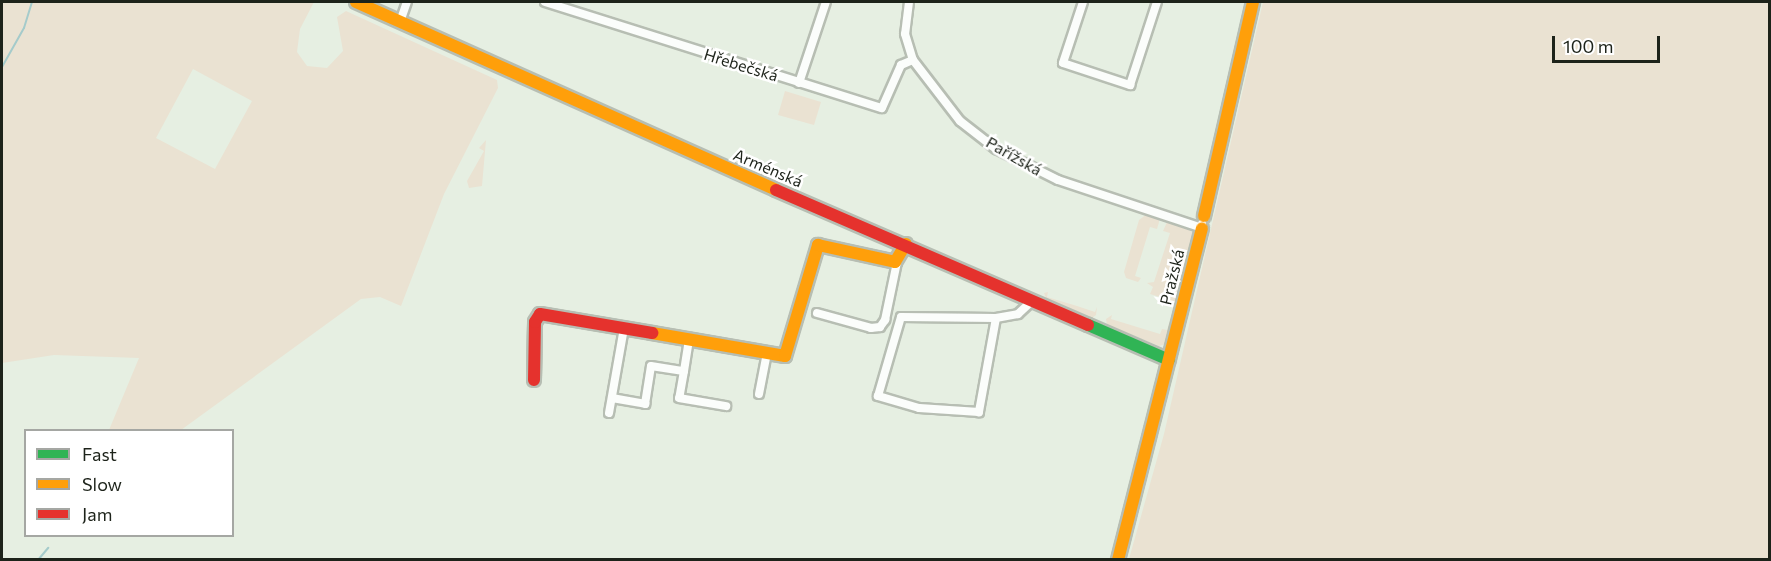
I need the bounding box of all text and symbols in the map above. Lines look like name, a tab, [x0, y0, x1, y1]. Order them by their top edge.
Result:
scale bar	[1555, 24, 1663, 62]
text: 100 m	[1563, 35, 1613, 57]
street label: Hřebečská	[702, 45, 780, 85]
street label: Pařížská	[983, 132, 1045, 180]
street label: Arménská	[731, 145, 805, 191]
street label: Pražská	[1156, 247, 1188, 307]
legend	[24, 429, 234, 537]
text: Fast	[82, 443, 117, 465]
text: Slow	[82, 473, 122, 495]
text: Jam	[82, 503, 112, 525]

